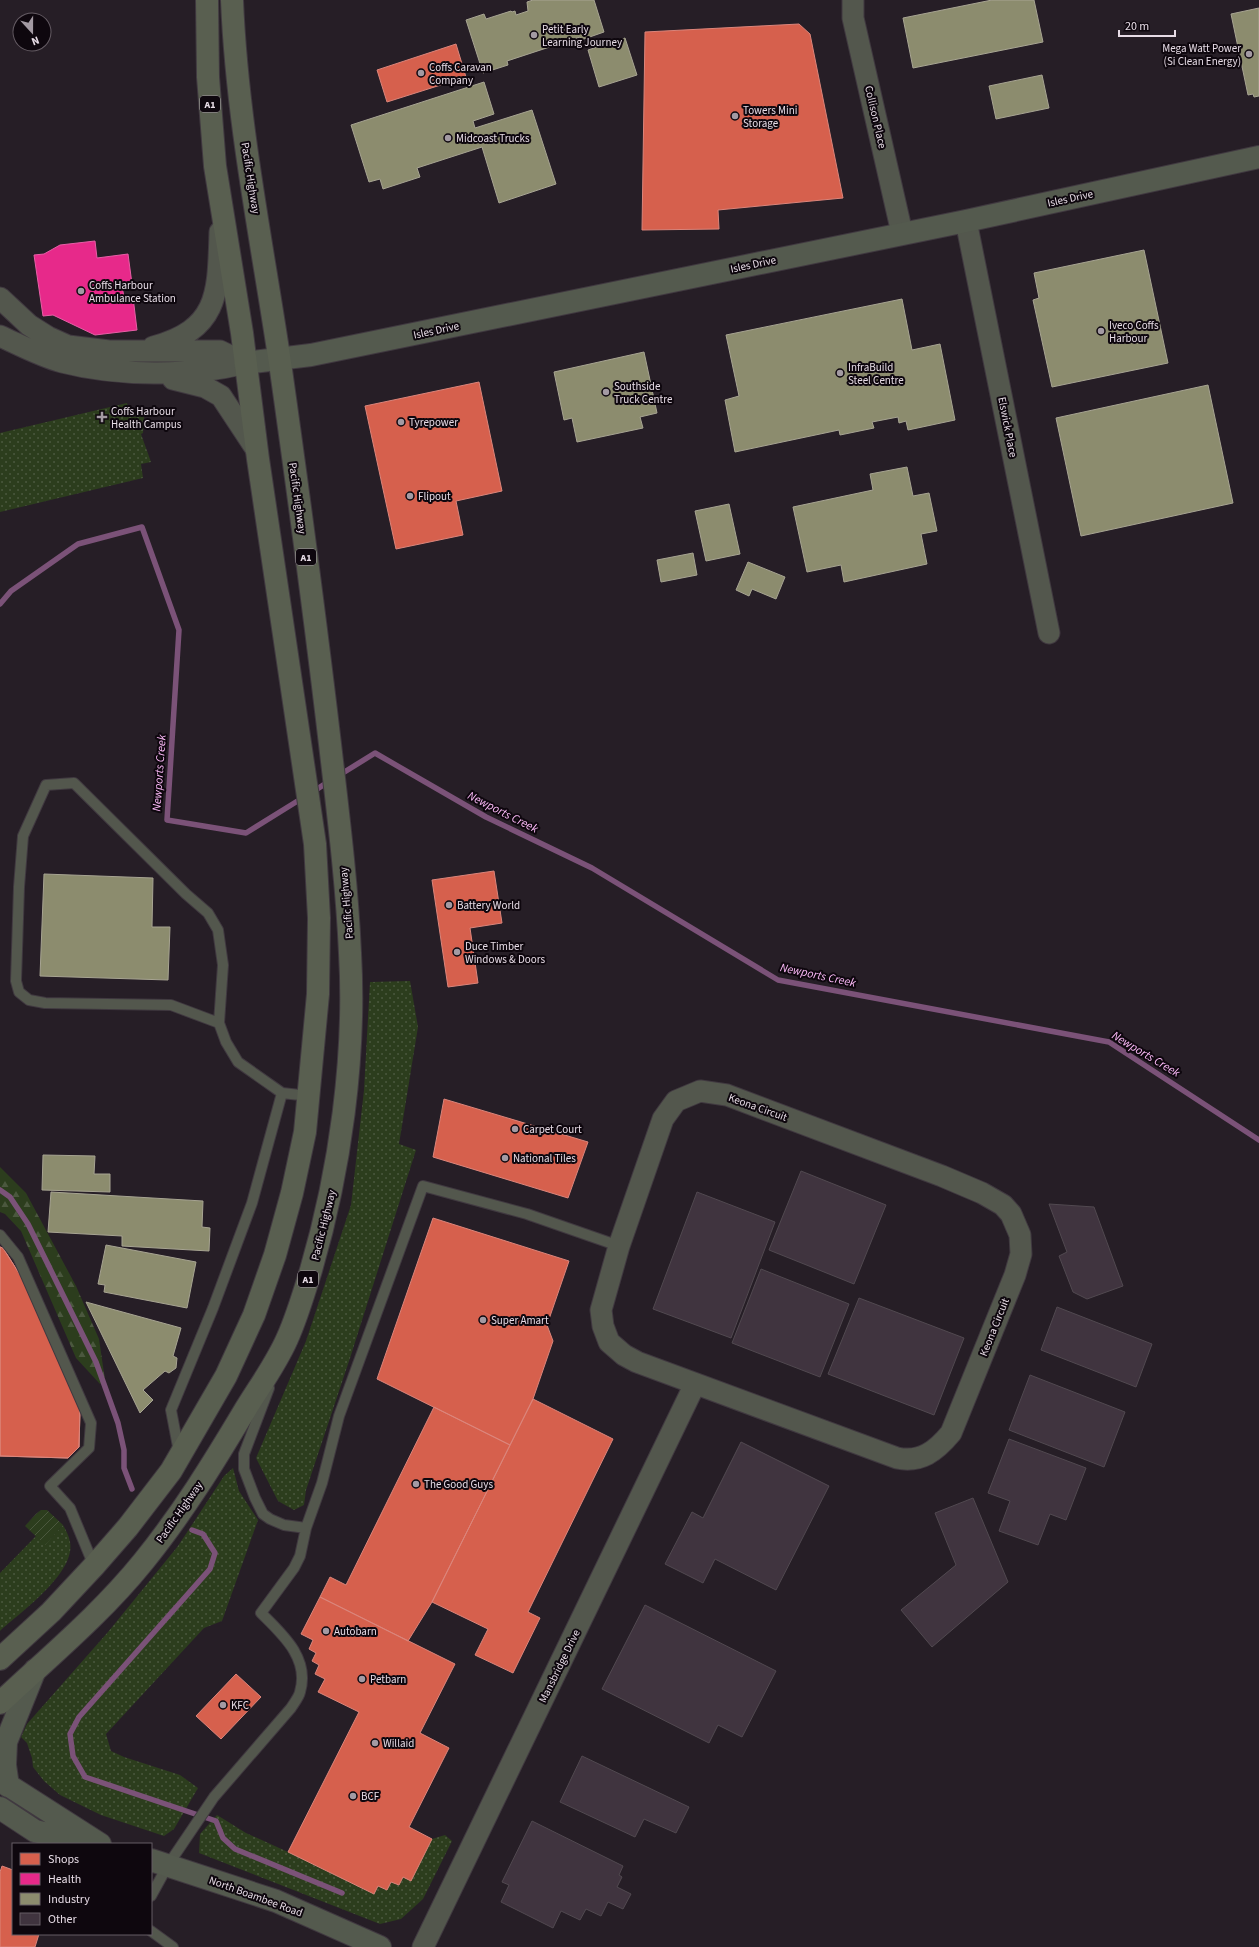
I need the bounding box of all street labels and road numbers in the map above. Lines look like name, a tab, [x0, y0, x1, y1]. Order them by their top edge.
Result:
street label: Collison Place	[861, 84, 890, 151]
road number: A1	[200, 96, 220, 112]
street label: Pacific Highway	[237, 141, 264, 215]
street label: Isles Drive	[1046, 186, 1095, 211]
street label: Isles Drive	[729, 252, 778, 277]
street label: Isles Drive	[412, 318, 461, 343]
street label: Elswick Place	[994, 396, 1021, 459]
street label: Pacific Highway	[285, 461, 310, 535]
road number: A1	[296, 549, 316, 565]
street label: Pacific Highway	[336, 866, 357, 939]
street label: Keona Circuit	[726, 1090, 790, 1125]
street label: Pacific Highway	[307, 1188, 339, 1262]
road number: A1	[298, 1271, 318, 1287]
street label: Keona Circuit	[976, 1296, 1013, 1359]
street label: Pacific Highway	[153, 1478, 206, 1546]
street label: Mansbridge Drive	[535, 1627, 584, 1705]
street label: North Boambee Road	[207, 1873, 305, 1920]

